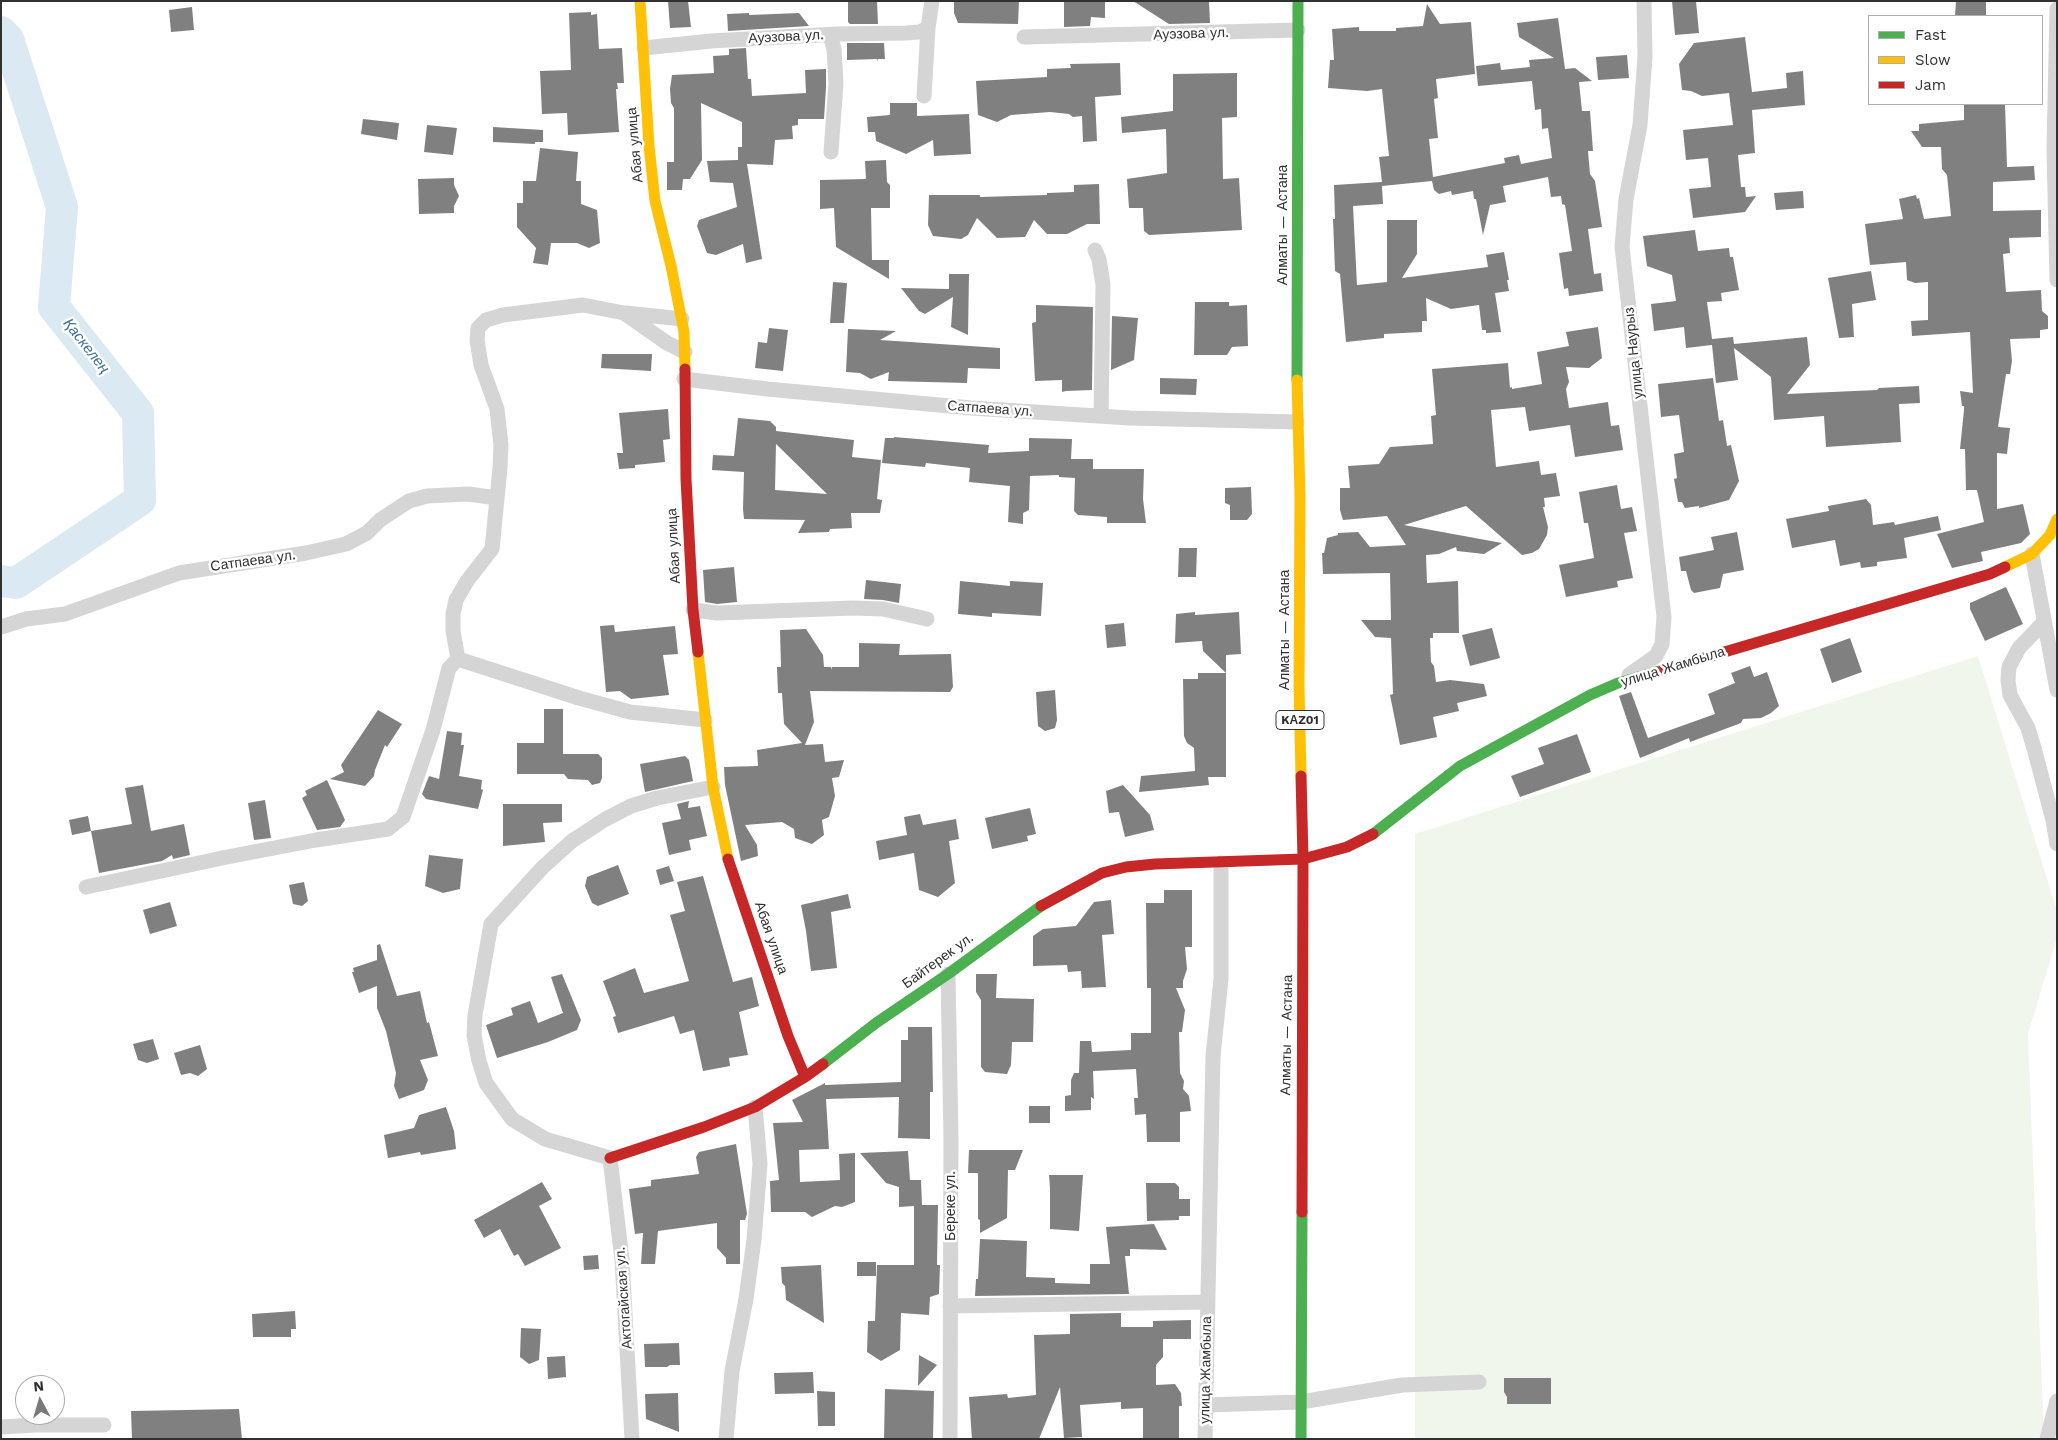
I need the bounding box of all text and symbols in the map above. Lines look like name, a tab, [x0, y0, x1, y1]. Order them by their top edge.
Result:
legend	[1868, 15, 2043, 105]
street label: Ауэзова ул.	[1153, 24, 1229, 44]
text: Fast	[1915, 26, 1946, 44]
street label: Ауэзова ул.	[748, 27, 824, 47]
text: Slow	[1915, 51, 1951, 69]
text: Jam	[1915, 76, 1946, 94]
street label: Абая улица	[623, 107, 647, 183]
street label: Алматы — Астана	[1275, 165, 1291, 285]
street label: улица Наурыз	[1621, 306, 1647, 400]
water label: Қаскелең	[59, 315, 113, 377]
street label: Сатпаева ул.	[947, 398, 1033, 420]
street label: Абая улица	[664, 508, 684, 584]
street label: Сатпаева ул.	[209, 547, 297, 575]
street label: Алматы — Астана	[1277, 570, 1293, 690]
street label: улица Жамбыла	[1619, 643, 1727, 691]
road number: KАZ01	[1276, 710, 1324, 730]
street label: Абая улица	[751, 899, 791, 977]
street label: Байтерек ул.	[899, 930, 977, 992]
street label: Алматы — Астана	[1278, 974, 1296, 1096]
street label: Береке ул.	[943, 1171, 959, 1241]
street label: Актогайская ул.	[612, 1246, 636, 1350]
street label: улица Жамбыла	[1197, 1316, 1215, 1424]
north arrow	[15, 1375, 65, 1425]
text: N	[33, 1378, 45, 1395]

